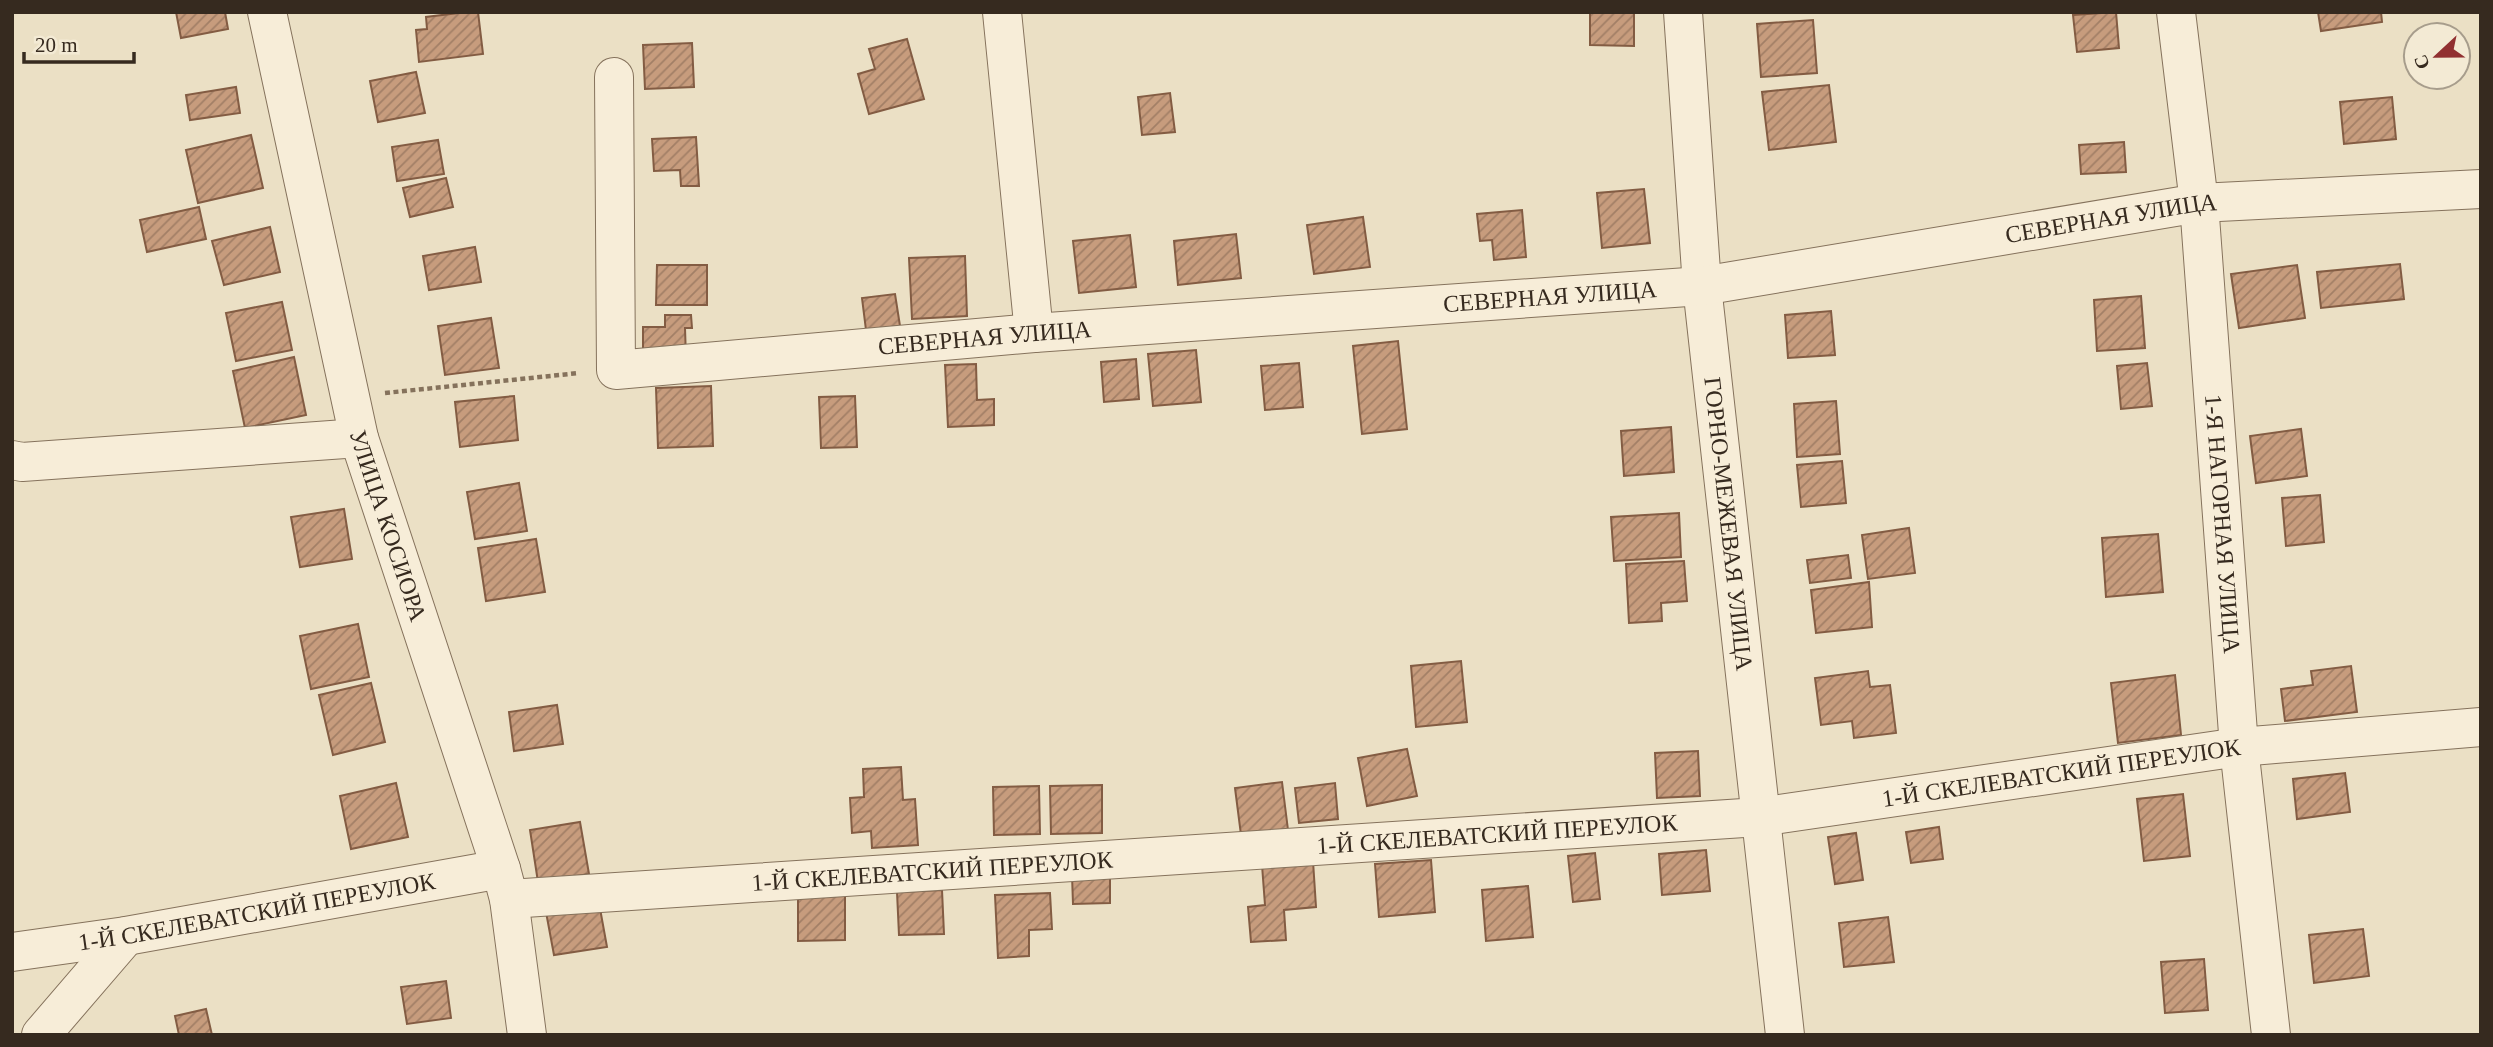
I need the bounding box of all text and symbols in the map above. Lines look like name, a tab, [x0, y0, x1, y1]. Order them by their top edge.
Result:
scale bar	[24, 21, 135, 65]
north arrow	[2402, 21, 2472, 91]
text: 20 m	[35, 33, 78, 57]
text: С	[2409, 52, 2434, 72]
street label: СЕВЕРНАЯ УЛИЦА	[2003, 189, 2218, 248]
street label: СЕВЕРНАЯ УЛИЦА	[1442, 276, 1658, 317]
street label: СЕВЕРНАЯ УЛИЦА	[877, 316, 1093, 360]
street label: ГОРНО-МЕЖЕВАЯ УЛИЦА	[1699, 376, 1758, 673]
street label: 1-Я НАГОРНАЯ УЛИЦА	[2200, 393, 2245, 655]
street label: УЛИЦА КОСИОРА	[345, 428, 432, 625]
street label: 1-Й СКЕЛЕВАТСКИЙ ПЕРЕУЛОК	[1880, 734, 2243, 812]
street label: 1-Й СКЕЛЕВАТСКИЙ ПЕРЕУЛОК	[1316, 809, 1679, 859]
street label: 1-Й СКЕЛЕВАТСКИЙ ПЕРЕУЛОК	[751, 846, 1114, 896]
street label: 1-Й СКЕЛЕВАТСКИЙ ПЕРЕУЛОК	[77, 868, 438, 956]

